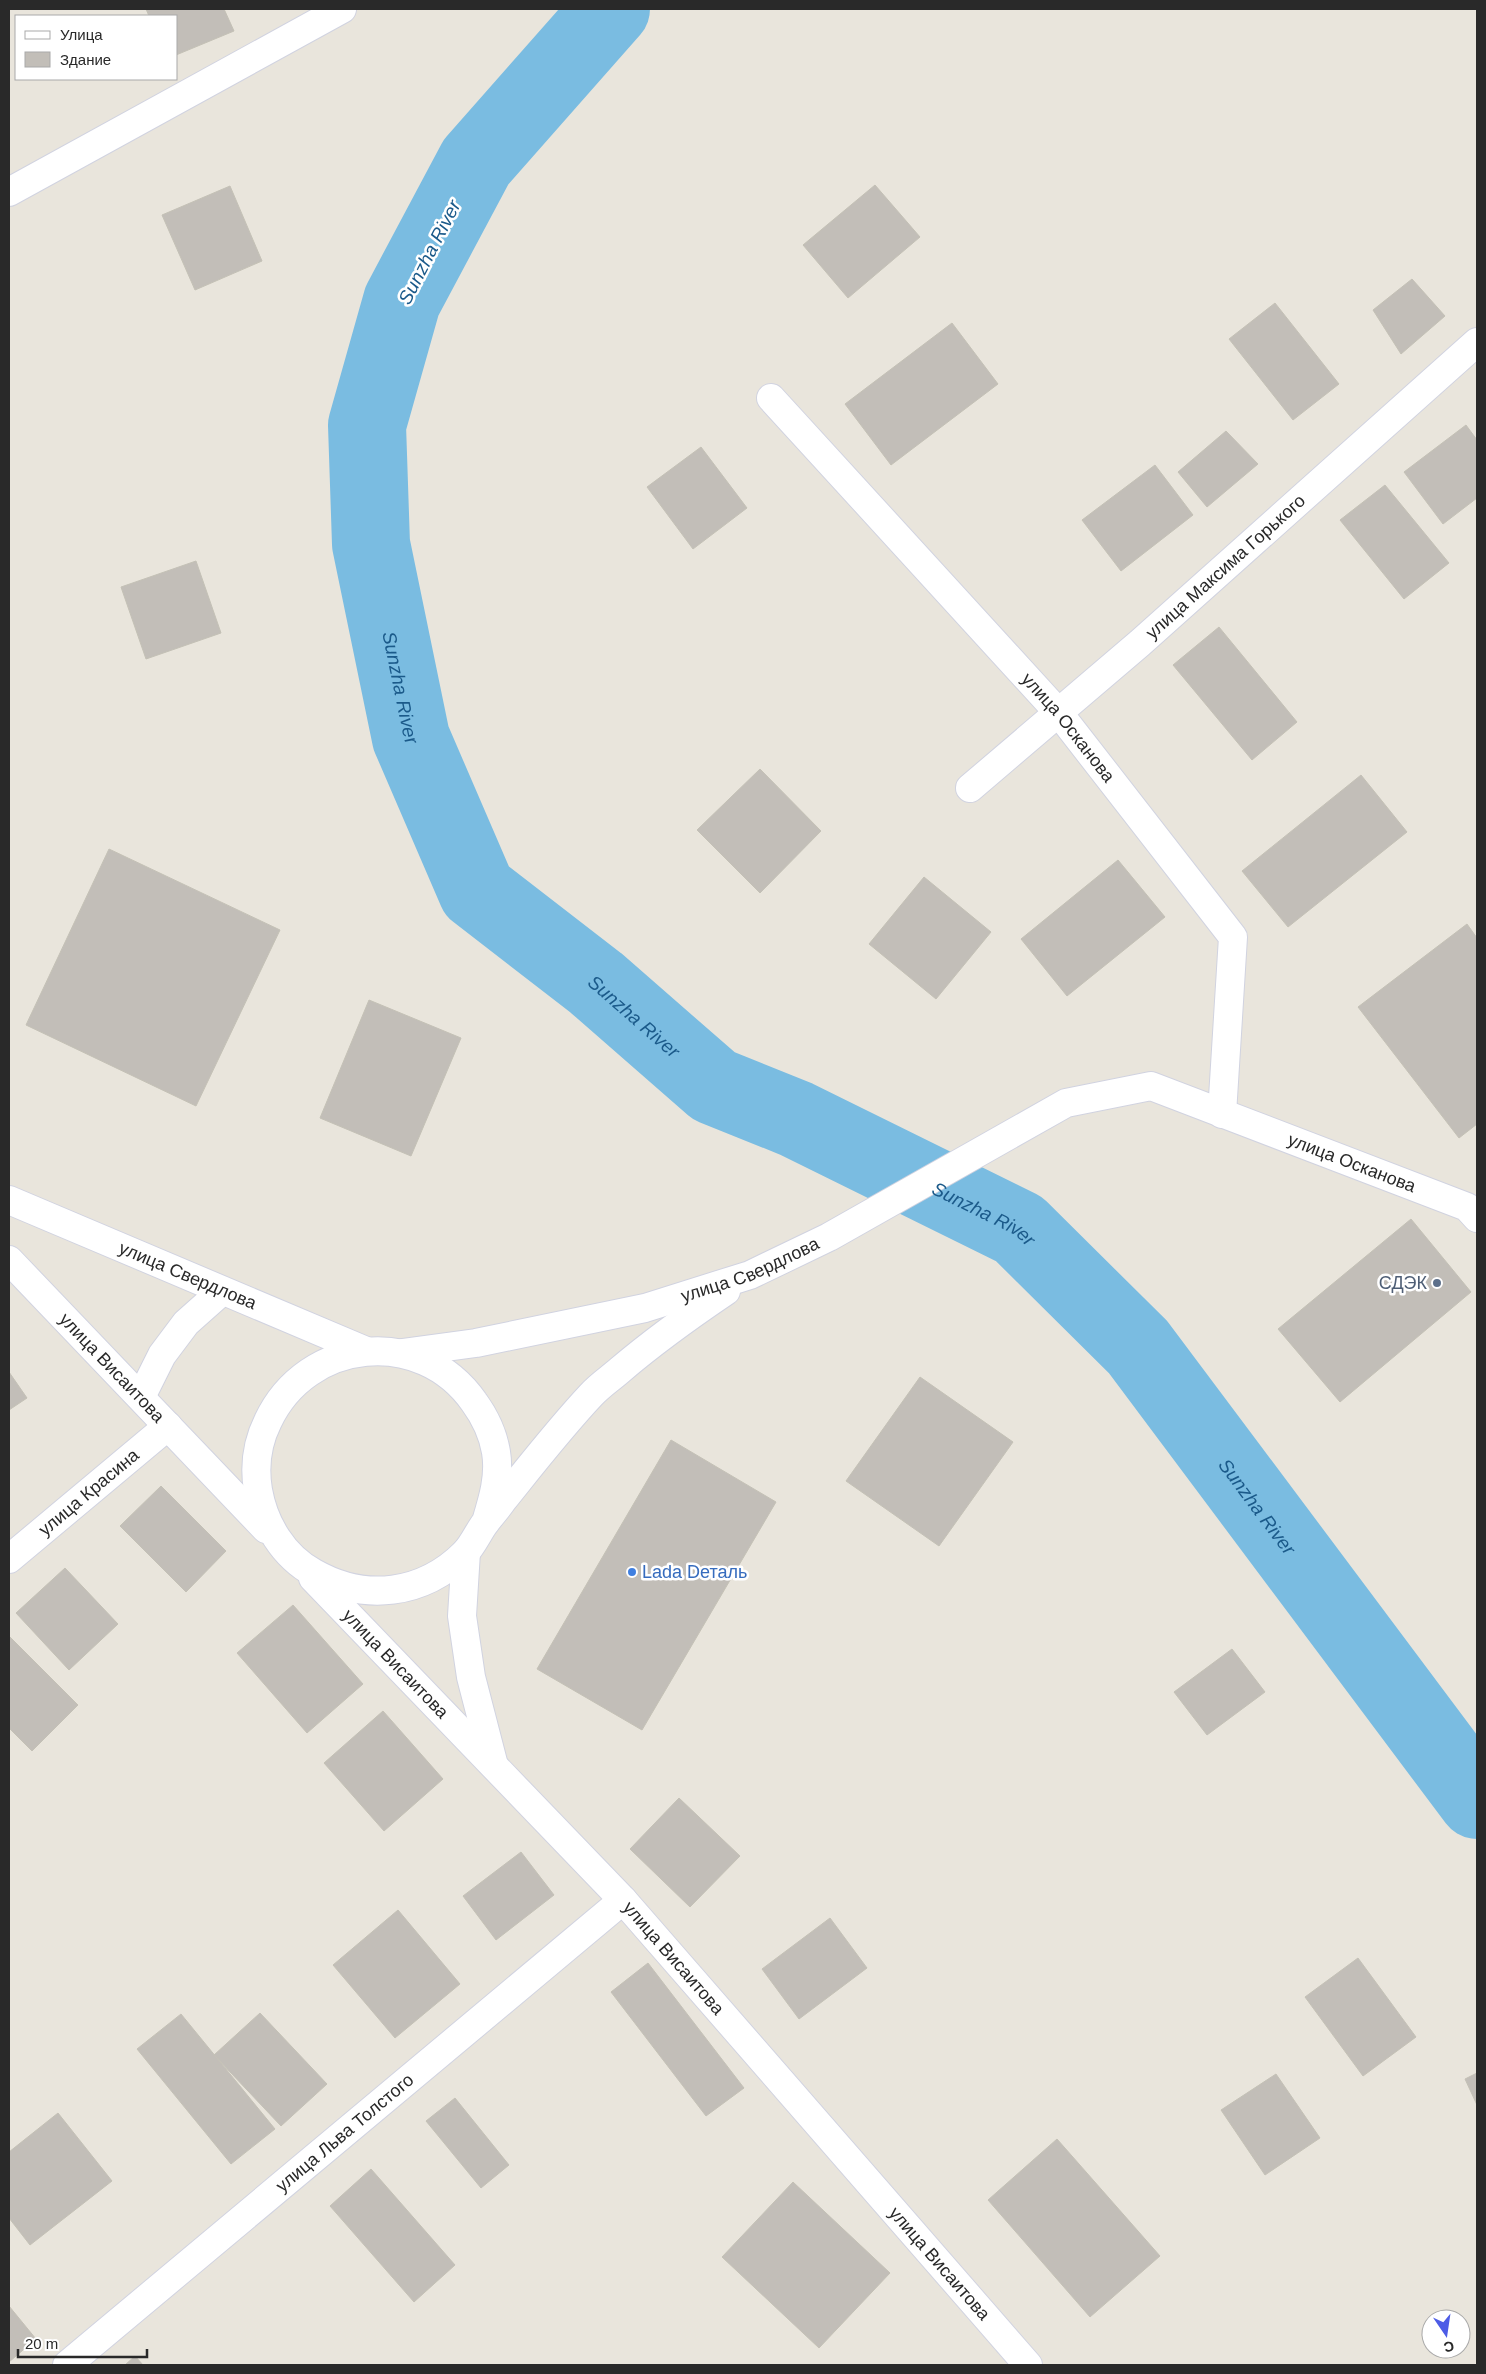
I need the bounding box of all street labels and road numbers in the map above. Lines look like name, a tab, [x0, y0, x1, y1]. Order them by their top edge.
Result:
street label: улица Максима Горького	[1142, 490, 1309, 643]
street label: улица Осканова	[1018, 669, 1119, 787]
street label: улица Осканова	[1285, 1129, 1419, 1197]
street label: улица Свердлова	[678, 1233, 823, 1306]
street label: улица Свердлова	[116, 1238, 260, 1314]
street label: улица Висаитова	[55, 1309, 169, 1427]
street label: улица Красина	[35, 1444, 144, 1540]
street label: улица Висаитова	[339, 1605, 453, 1723]
street label: улица Висаитова	[619, 1898, 729, 2019]
street label: улица Льва Толстого	[272, 2070, 418, 2196]
street label: улица Висаитова	[885, 2203, 995, 2325]

